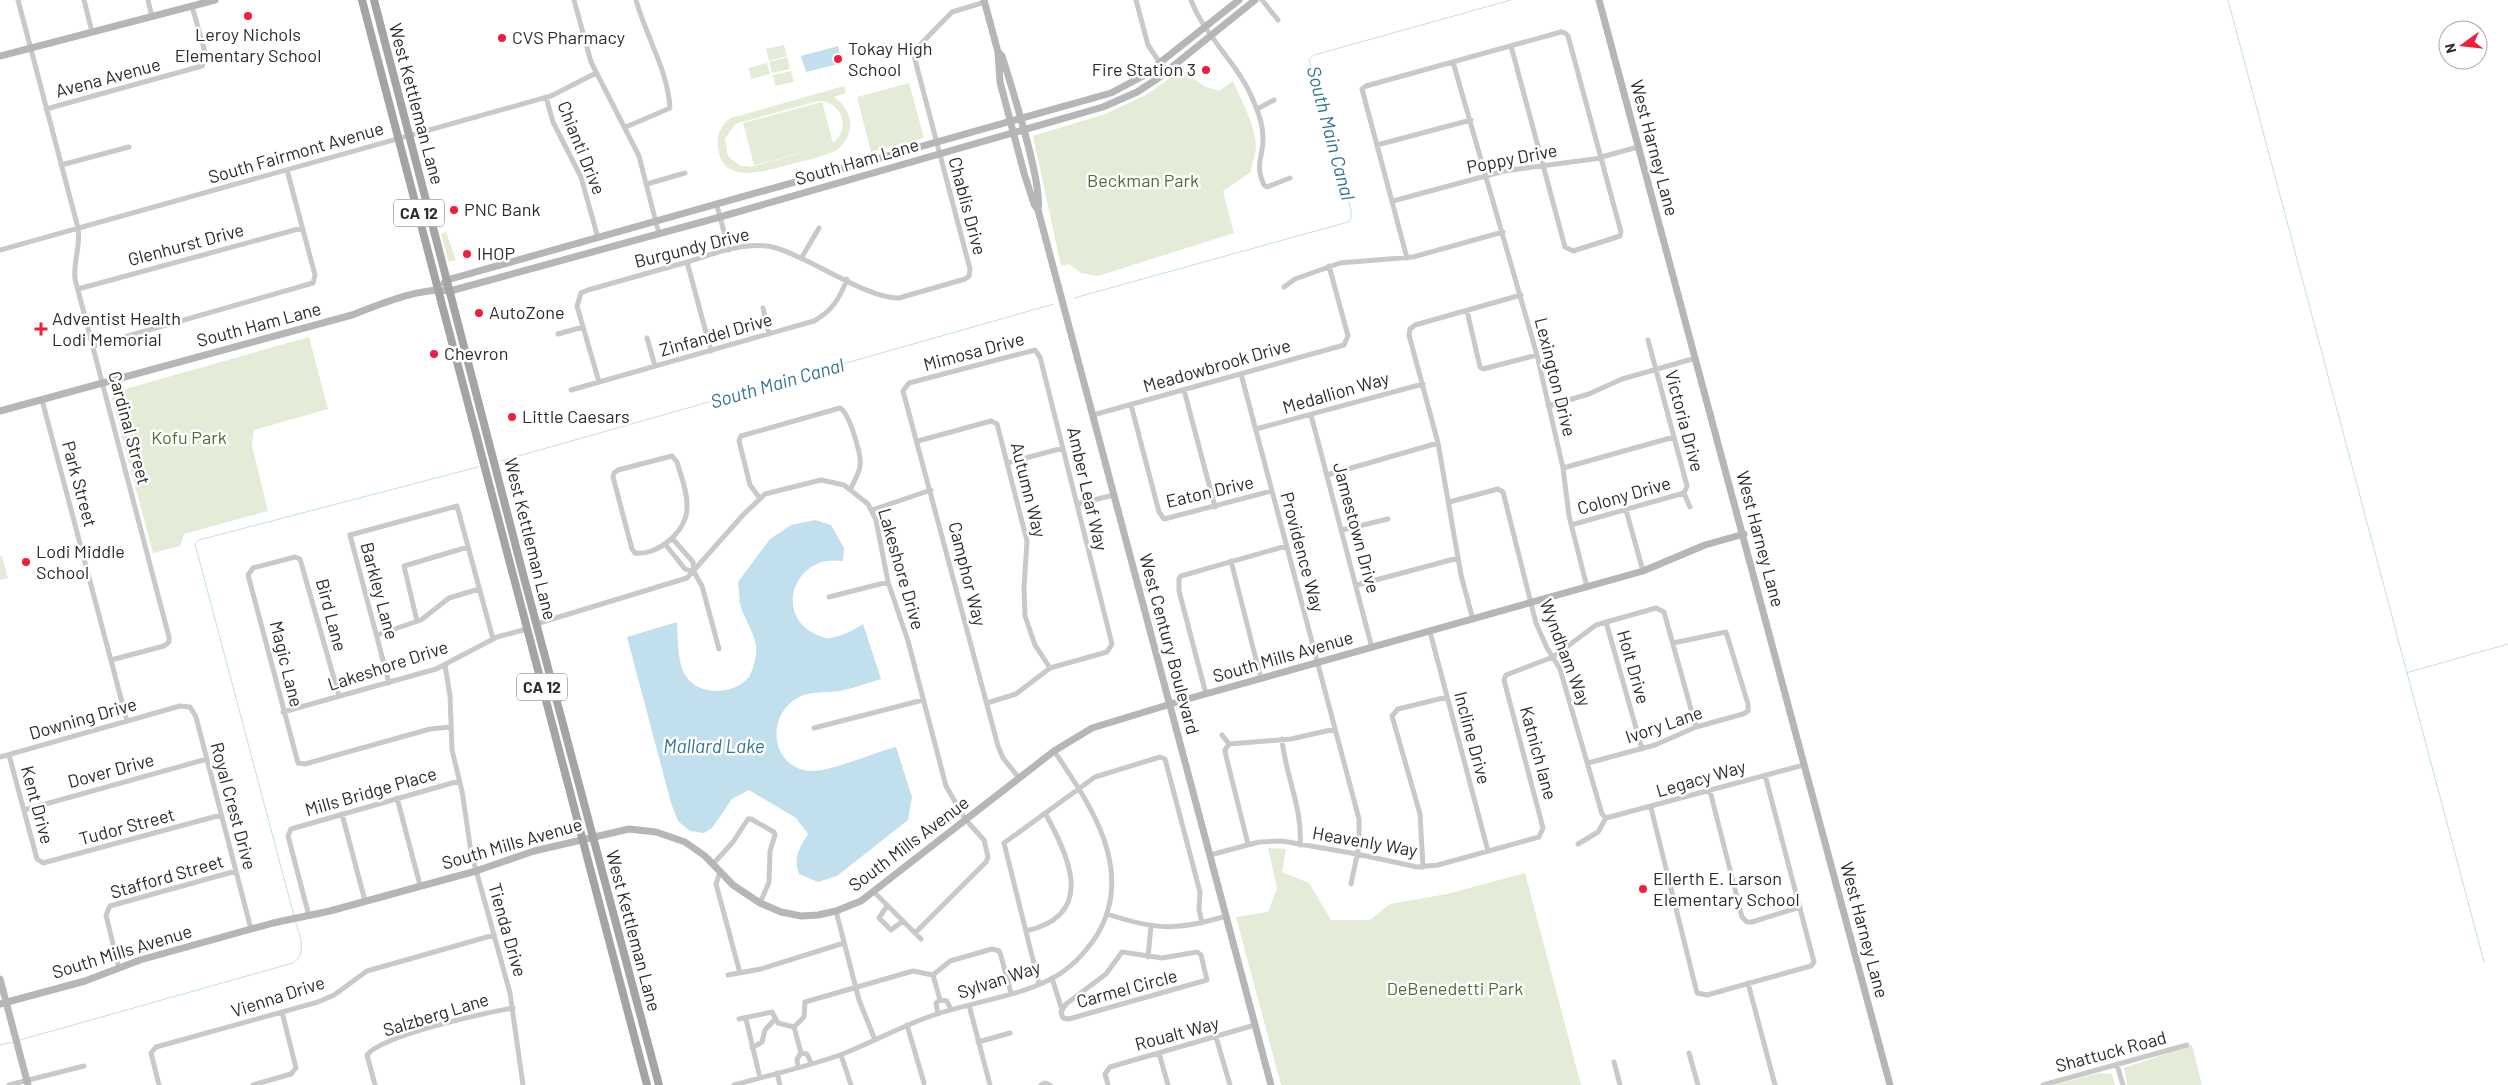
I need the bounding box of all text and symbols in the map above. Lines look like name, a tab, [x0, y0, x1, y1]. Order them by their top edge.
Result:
marker: Leroy Nichols Elementary School	[242, 10, 254, 22]
north arrow	[2438, 20, 2488, 70]
street label: West Kettleman Lane	[385, 21, 449, 187]
place label: Leroy Nichols Elementary School	[175, 23, 321, 66]
place label: CVS Pharmacy	[512, 26, 625, 48]
marker: CVS Pharmacy	[496, 32, 508, 44]
place label: Tokay High School	[848, 37, 932, 80]
text: N	[2441, 42, 2459, 55]
street label: Avena Avenue	[53, 52, 163, 102]
marker: Tokay High School	[832, 53, 844, 65]
place label: Fire Station 3	[1092, 58, 1196, 80]
water label: South Main Canal	[1303, 63, 1361, 203]
marker: Fire Station 3	[1200, 64, 1212, 76]
street label: West Harney Lane	[1626, 77, 1684, 218]
street label: Chianti Drive	[553, 98, 611, 198]
street label: South Fairmont Avenue	[205, 116, 386, 188]
street label: South Ham Lane	[792, 133, 921, 189]
street label: Poppy Drive	[1465, 138, 1559, 178]
street label: Chablis Drive	[944, 154, 992, 257]
park label: Beckman Park	[1087, 169, 1199, 191]
place label: PNC Bank	[464, 198, 540, 220]
road number: CA 12	[394, 200, 444, 227]
marker: PNC Bank	[448, 204, 460, 216]
street label: Glenhurst Drive	[125, 218, 246, 270]
street label: Burgundy Drive	[632, 222, 752, 272]
place label: IHOP	[477, 242, 515, 264]
marker: IHOP	[461, 248, 473, 260]
street label: South Ham Lane	[194, 297, 323, 351]
place label: AutoZone	[489, 301, 565, 323]
place label: Adventist Health Lodi Memorial	[52, 307, 181, 350]
marker: AutoZone	[473, 307, 485, 319]
street label: Zinfandel Drive	[657, 307, 775, 361]
street label: Lexington Drive	[1531, 315, 1581, 438]
marker: Adventist Health Lodi Memorial	[34, 322, 48, 336]
street label: Mimosa Drive	[921, 327, 1027, 375]
street label: Meadowbrook Drive	[1140, 333, 1293, 397]
place label: Chevron	[444, 342, 508, 364]
marker: Chevron	[428, 348, 440, 360]
water label: South Main Canal	[707, 352, 847, 413]
street label: Medallion Way	[1280, 366, 1392, 418]
street label: Victoria Drive	[1661, 367, 1709, 474]
street label: Cardinal Street	[104, 369, 156, 487]
place label: Little Caesars	[522, 405, 630, 427]
marker: Little Caesars	[506, 411, 518, 423]
street label: Amber Leaf Way	[1063, 425, 1113, 553]
park label: Kofu Park	[151, 426, 227, 448]
street label: Park Street	[58, 438, 102, 529]
street label: Autumn Way	[1007, 440, 1051, 540]
street label: West Kettleman Lane	[500, 455, 562, 622]
street label: Jamestown Drive	[1329, 460, 1385, 596]
street label: West Harney Lane	[1732, 468, 1790, 609]
street label: Eaton Drive	[1164, 470, 1256, 512]
street label: Colony Drive	[1574, 471, 1673, 519]
street label: Providence Way	[1276, 489, 1330, 614]
street label: Lakeshore Drive	[874, 505, 930, 632]
street label: Camphor Way	[944, 519, 992, 628]
place label: Lodi Middle School	[36, 540, 125, 583]
street label: Barkley Lane	[356, 540, 404, 642]
street label: West Century Boulevard	[1135, 551, 1205, 737]
marker: Lodi Middle School	[20, 556, 32, 568]
street label: Bird Lane	[312, 576, 352, 654]
street label: Wyndham Way	[1535, 596, 1596, 709]
street label: Magic Lane	[266, 618, 308, 709]
street label: South Mills Avenue	[1210, 625, 1355, 687]
street label: Holt Drive	[1613, 627, 1655, 706]
street label: Lakeshore Drive	[325, 635, 451, 695]
road number: CA 12	[517, 674, 567, 700]
street label: Incline Drive	[1450, 689, 1496, 787]
street label: Downing Drive	[26, 692, 139, 744]
street label: Ivory Lane	[1622, 701, 1705, 748]
street label: Katnich lane	[1516, 703, 1562, 802]
water label: Mallard Lake	[663, 734, 765, 757]
street label: Royal Crest Drive	[206, 740, 262, 872]
street label: Dover Drive	[65, 748, 156, 792]
street label: Legacy Way	[1653, 755, 1748, 801]
street label: Mills Bridge Place	[302, 762, 439, 820]
street label: Kent Drive	[17, 763, 59, 846]
street label: South Mills Avenue	[844, 791, 973, 896]
street label: Tudor Street	[77, 803, 177, 849]
street label: South Mills Avenue	[439, 812, 584, 874]
street label: Heavenly Way	[1311, 821, 1419, 861]
street label: West Kettleman Lane	[602, 848, 666, 1014]
street label: Stafford Street	[107, 849, 226, 903]
street label: West Harney Lane	[1836, 859, 1894, 1000]
place label: Ellerth E. Larson Elementary School	[1653, 867, 1800, 910]
street label: Tienda Drive	[484, 880, 532, 979]
marker: Ellerth E. Larson Elementary School	[1637, 883, 1649, 895]
street label: South Mills Avenue	[49, 919, 194, 983]
street label: Sylvan Way	[954, 955, 1043, 1003]
street label: Carmel Circle	[1074, 964, 1180, 1012]
street label: Vienna Drive	[228, 971, 327, 1022]
park label: DeBenedetti Park	[1387, 977, 1523, 999]
street label: Salzberg Lane	[380, 988, 491, 1041]
street label: Roualt Way	[1132, 1011, 1221, 1055]
street label: Shattuck Road	[2053, 1026, 2169, 1076]

